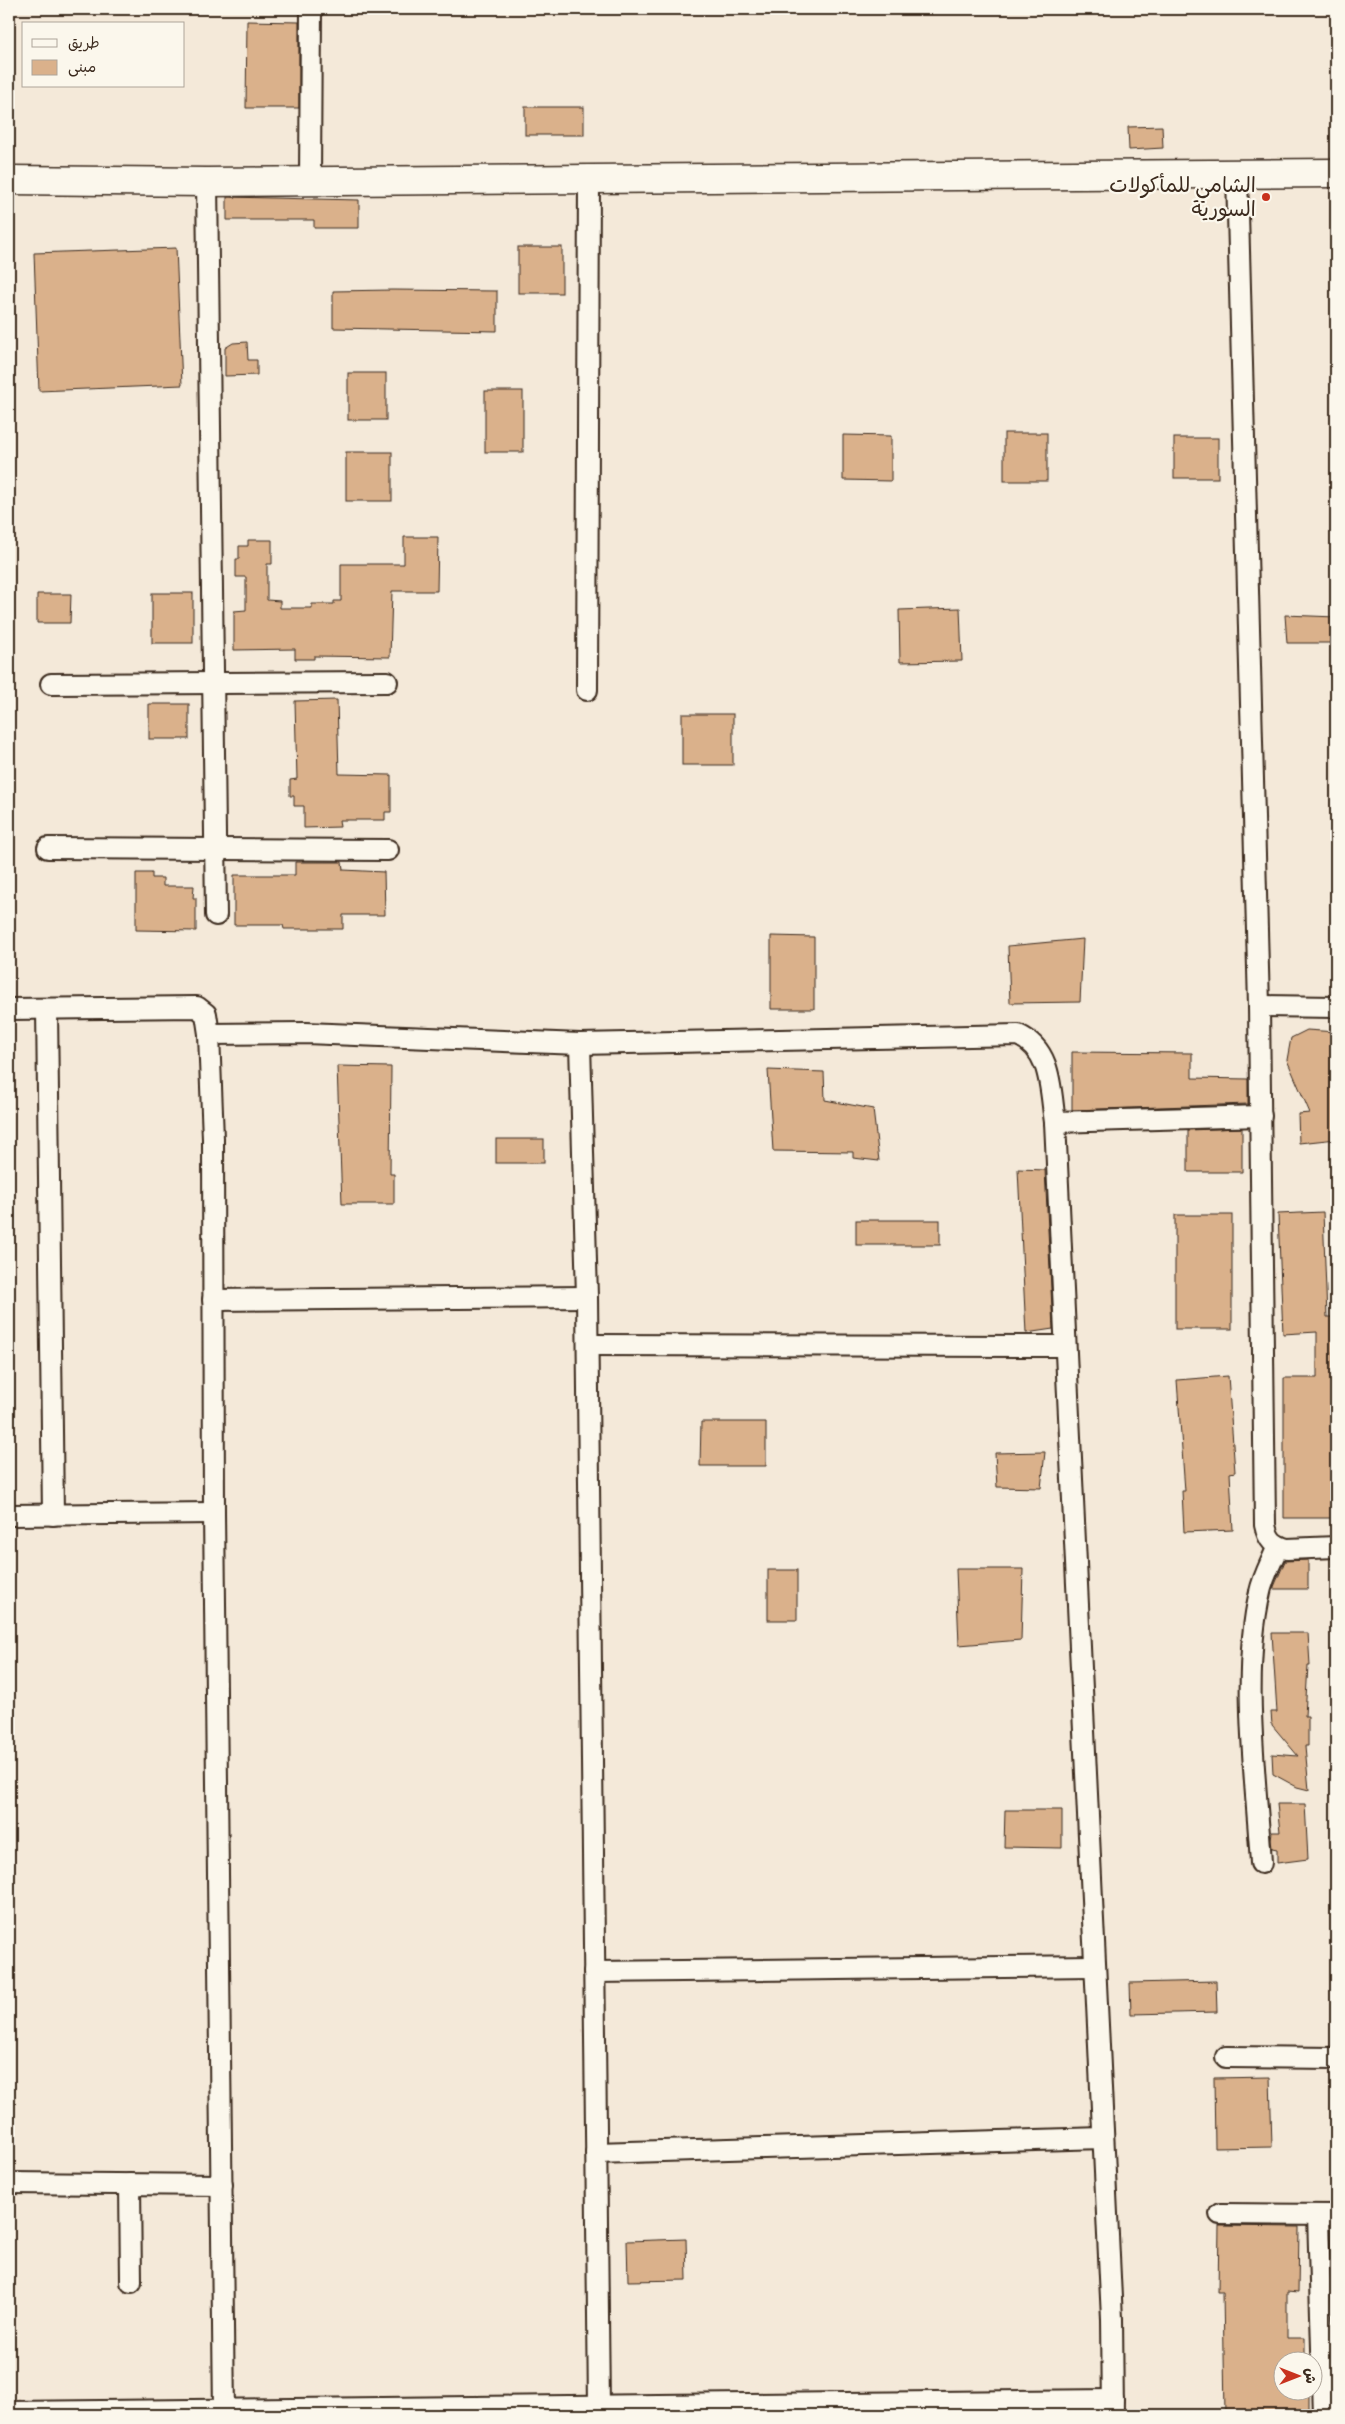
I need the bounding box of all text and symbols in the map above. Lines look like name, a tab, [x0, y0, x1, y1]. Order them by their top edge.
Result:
legend	[22, 22, 185, 88]
text: طريق	[68, 34, 100, 52]
text: مبنى	[68, 58, 96, 77]
place label: الشامي للمأكولات السورية	[1109, 172, 1256, 222]
marker: الشامي للمأكولات السورية	[1260, 191, 1272, 203]
north arrow	[1272, 2352, 1322, 2402]
text: ش	[1302, 2368, 1319, 2384]

